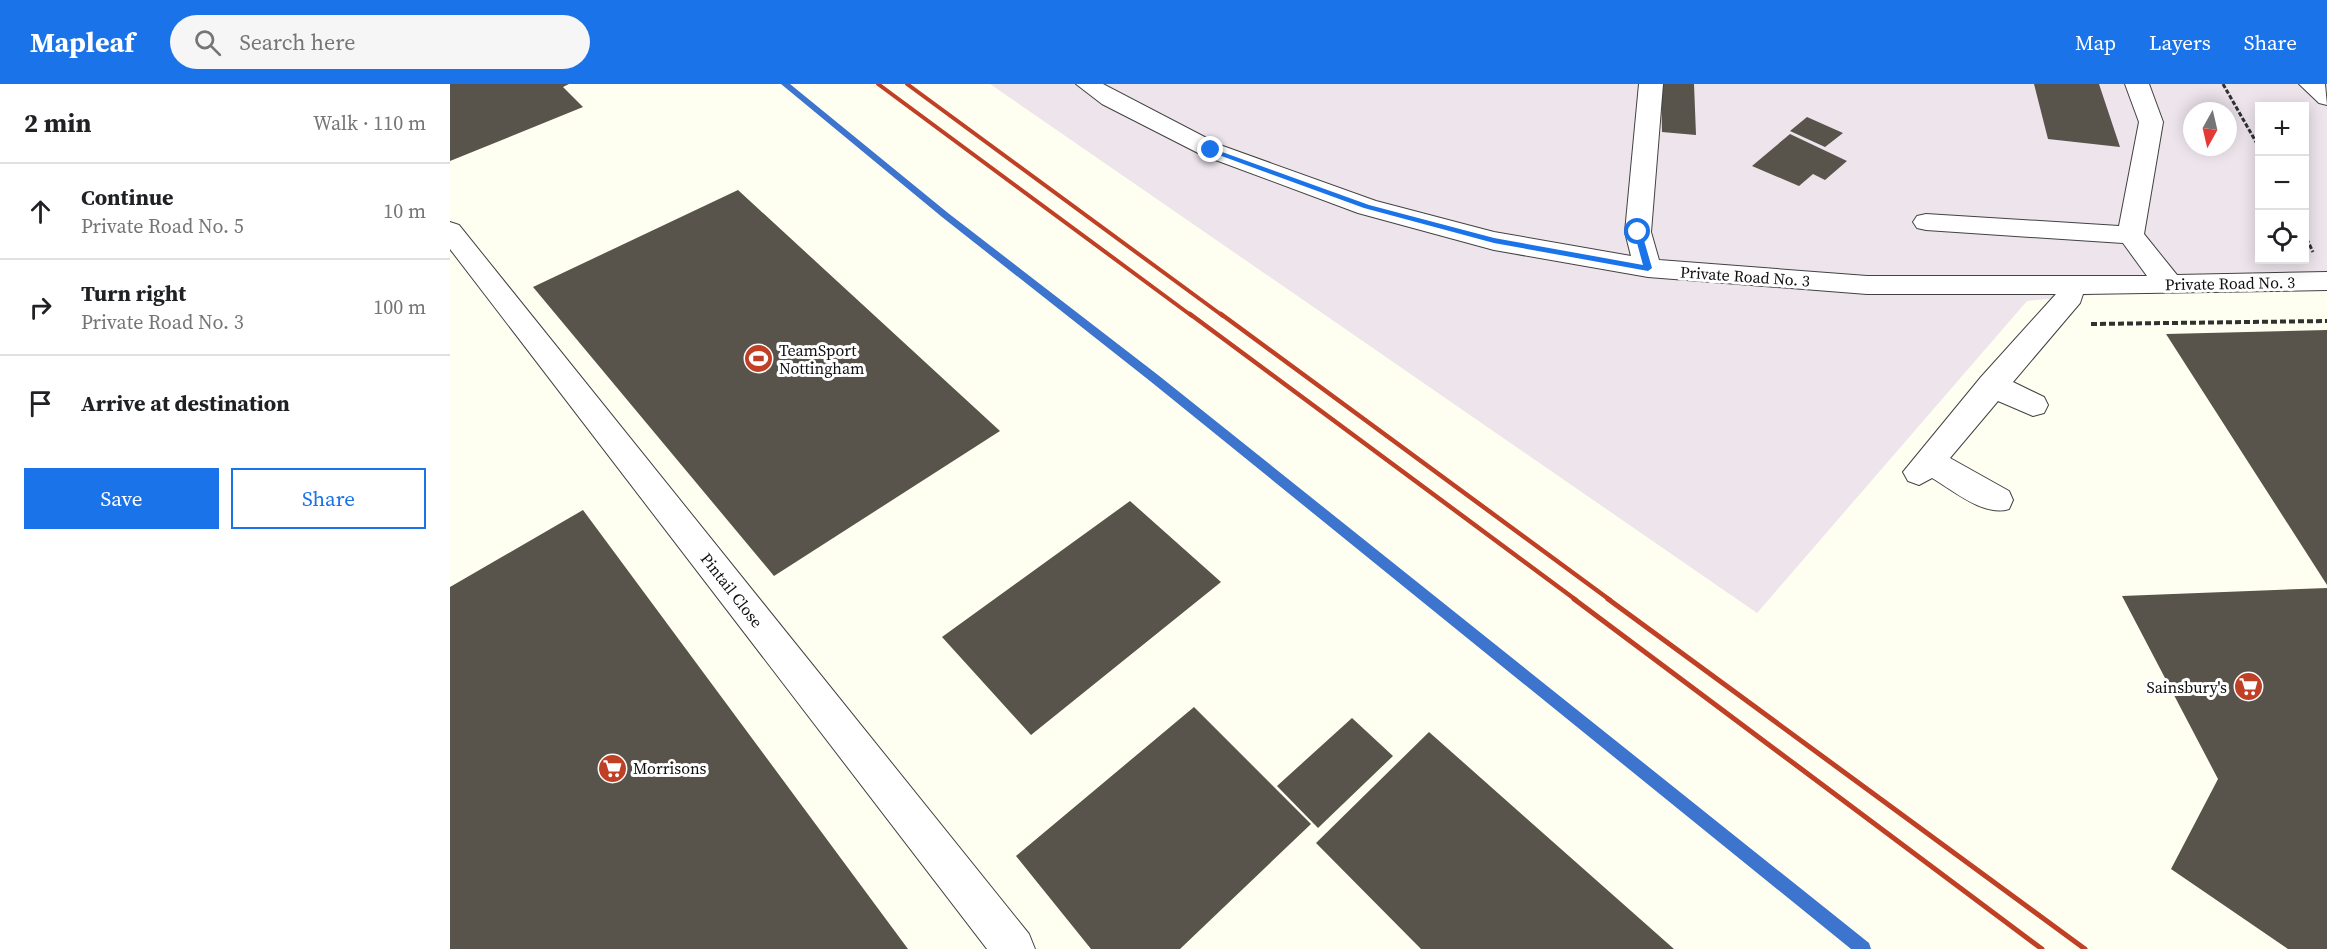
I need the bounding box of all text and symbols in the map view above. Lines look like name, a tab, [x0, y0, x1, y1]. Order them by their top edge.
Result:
search box	[170, 15, 590, 69]
text: Mapleaf	[30, 23, 134, 61]
icon: search	[191, 26, 224, 59]
text: Search here	[239, 27, 355, 57]
text: Map	[2075, 28, 2116, 57]
text: Layers	[2149, 28, 2211, 57]
text: Share	[2244, 28, 2297, 57]
north arrow	[2183, 102, 2237, 156]
map controls	[2255, 102, 2309, 264]
button: +	[2255, 102, 2309, 156]
text: 2 min	[24, 105, 91, 141]
text: Walk · 110 m	[313, 109, 426, 137]
route end	[1197, 136, 1223, 162]
button: −	[2255, 156, 2309, 210]
text: Continue	[81, 182, 174, 212]
icon: ahead	[24, 195, 57, 228]
text: 10 m	[383, 197, 426, 225]
button: locate	[2255, 210, 2309, 264]
text: Private Road No. 5	[81, 212, 244, 240]
route start	[1624, 218, 1650, 244]
street label: Private Road No. 3	[1679, 260, 1811, 292]
street label: Private Road No. 3	[2165, 271, 2295, 295]
text: Turn right	[81, 278, 186, 308]
icon: right	[24, 291, 57, 324]
text: 100 m	[373, 293, 426, 321]
text: Private Road No. 3	[81, 308, 244, 336]
place label: TeamSport Nottingham	[779, 339, 864, 379]
sports icon: TeamSport Nottingham	[742, 343, 774, 375]
icon: arrive	[24, 387, 57, 420]
text: Arrive at destination	[81, 388, 290, 418]
button: Save	[24, 468, 219, 529]
button: Share	[231, 468, 426, 529]
street label: Pintail Close	[696, 548, 768, 632]
supermarket icon: Sainsbury's	[2232, 671, 2264, 703]
place label: Sainsbury's	[2147, 676, 2227, 698]
supermarket icon: Morrisons	[596, 752, 628, 784]
place label: Morrisons	[633, 757, 707, 779]

